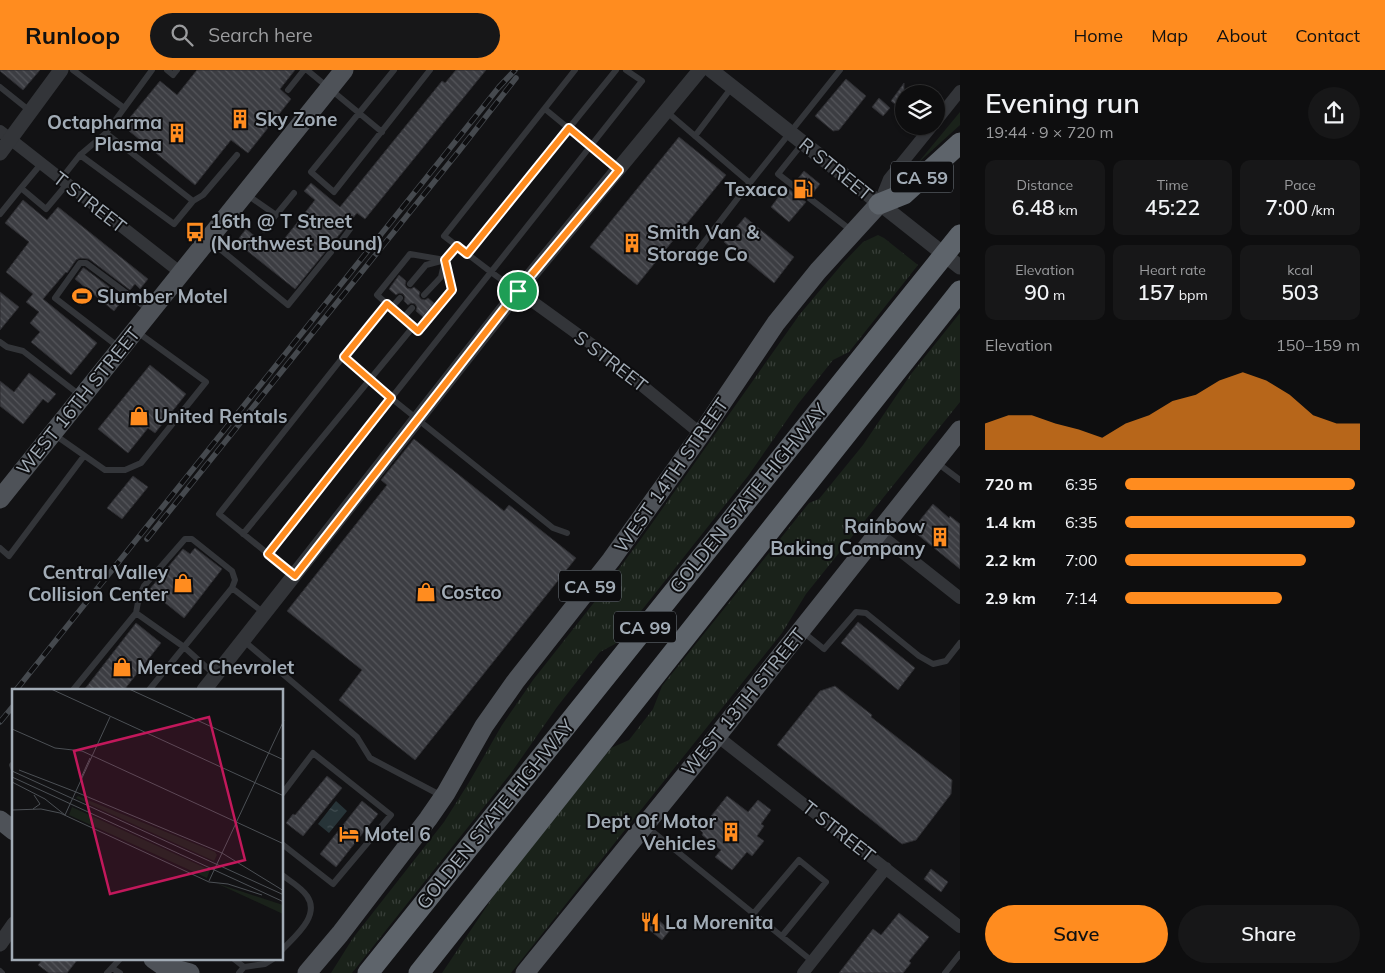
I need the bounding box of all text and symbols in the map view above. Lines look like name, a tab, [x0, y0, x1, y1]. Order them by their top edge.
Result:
search box	[150, 13, 500, 58]
text: Runloop	[25, 20, 120, 50]
icon: search	[168, 21, 196, 49]
text: Search here	[208, 23, 313, 47]
text: Home	[1073, 24, 1123, 47]
text: Map	[1151, 24, 1188, 47]
text: About	[1216, 24, 1267, 47]
text: Contact	[1295, 24, 1360, 47]
map controls	[895, 85, 945, 135]
button: layers	[895, 85, 945, 135]
text: Evening run	[985, 85, 1140, 120]
button: share	[1308, 87, 1360, 139]
place label: Sky Zone	[255, 107, 337, 131]
building icon: Sky Zone	[229, 108, 251, 130]
place label: Octapharma Plasma	[47, 110, 162, 156]
building icon: Octapharma Plasma	[166, 122, 188, 144]
text: 19:44 · 9 × 720 m	[985, 122, 1114, 142]
street label: R STREET	[794, 132, 878, 206]
road number: CA 59	[891, 161, 953, 192]
street label: T STREET	[49, 166, 132, 238]
text: Distance	[1017, 176, 1073, 194]
text: Time	[1157, 176, 1188, 194]
text: Pace	[1284, 176, 1316, 194]
place label: Texaco	[725, 177, 788, 201]
fuel station icon: Texaco	[792, 178, 814, 200]
text: 6.48	[1012, 194, 1055, 220]
text: 45:22	[1145, 194, 1200, 220]
text: 7:00	[1265, 194, 1308, 220]
text: km	[1055, 201, 1078, 219]
text: /km	[1308, 201, 1335, 219]
place label: 16th @ T Street (Northwest Bound)	[210, 209, 383, 255]
place label: Smith Van & Storage Co	[647, 220, 760, 266]
bus stop icon: 16th @ T Street (Northwest Bound)	[184, 221, 206, 243]
building icon: Smith Van & Storage Co	[621, 232, 643, 254]
text: Elevation	[1015, 261, 1074, 279]
text: Heart rate	[1139, 261, 1206, 279]
text: kcal	[1287, 261, 1313, 279]
pin	[497, 270, 539, 312]
icon: arrive	[504, 277, 532, 305]
text: 90	[1024, 279, 1049, 305]
text: 157	[1137, 279, 1175, 305]
text: 503	[1281, 279, 1319, 305]
place label: Slumber Motel	[97, 284, 228, 308]
sports icon: Slumber Motel	[71, 285, 93, 307]
text: m	[1049, 286, 1065, 304]
text: bpm	[1175, 286, 1208, 304]
street label: WEST 16TH STREET	[11, 322, 145, 480]
street label: S STREET	[570, 325, 653, 397]
text: Elevation	[985, 335, 1053, 355]
text: 150–159 m	[1276, 335, 1360, 355]
street label: WEST 14TH STREET	[609, 392, 734, 557]
street label: GOLDEN STATE HIGHWAY	[664, 398, 832, 598]
place label: United Rentals	[154, 404, 287, 428]
shop icon: United Rentals	[128, 405, 150, 427]
text: 720 m	[985, 474, 1033, 494]
text: 6:35	[1065, 474, 1097, 494]
text: 1.4 km	[985, 512, 1036, 532]
text: 6:35	[1065, 512, 1097, 532]
place label: Rainbow Baking Company	[770, 514, 926, 560]
building icon: Rainbow Baking Company	[929, 526, 951, 548]
text: 2.2 km	[985, 550, 1036, 570]
text: 7:00	[1065, 550, 1097, 570]
place label: Central Valley Collision Center	[28, 560, 169, 606]
road number: CA 59	[559, 571, 621, 602]
shop icon: Central Valley Collision Center	[172, 572, 194, 594]
place label: Costco	[441, 580, 502, 604]
shop icon: Costco	[415, 581, 437, 603]
text: 2.9 km	[985, 588, 1036, 608]
text: 7:14	[1065, 588, 1097, 608]
road number: CA 99	[614, 612, 676, 642]
street label: WEST 13TH STREET	[676, 623, 810, 781]
place label: Merced Chevrolet	[137, 655, 294, 679]
shop icon: Merced Chevrolet	[111, 656, 133, 678]
inset map	[12, 689, 284, 960]
street label: GOLDEN STATE HIGHWAY	[411, 714, 579, 914]
street label: T STREET	[798, 795, 881, 867]
place label: Dept Of Motor Vehicles	[586, 809, 717, 855]
building icon: Dept Of Motor Vehicles	[720, 821, 742, 843]
place label: Motel 6	[364, 822, 431, 846]
hotel icon: Motel 6	[338, 823, 360, 845]
button: Save	[985, 905, 1168, 963]
button: Share	[1178, 905, 1360, 963]
place label: La Morenita	[665, 910, 774, 934]
restaurant icon: La Morenita	[639, 911, 661, 933]

